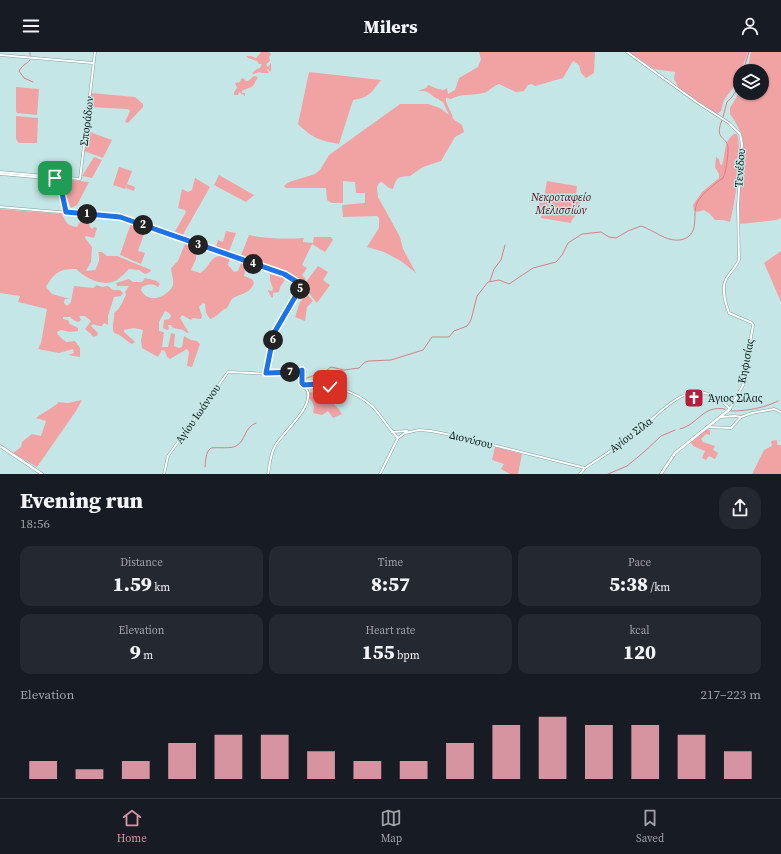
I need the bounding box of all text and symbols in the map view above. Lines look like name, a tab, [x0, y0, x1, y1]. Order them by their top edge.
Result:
text: Milers	[364, 14, 417, 39]
icon: menu	[20, 15, 42, 37]
icon: person	[739, 15, 761, 37]
map controls	[733, 64, 769, 100]
button: layers	[733, 64, 769, 100]
street label: Σποράδων	[77, 95, 98, 147]
street label: Τενέδου	[731, 148, 749, 188]
pin	[38, 161, 72, 195]
icon: arrive	[44, 167, 66, 189]
park label: Νεκροταφείο Μελισσίών	[530, 190, 591, 218]
pin: 1	[77, 204, 97, 224]
text: 1	[84, 206, 90, 221]
pin: 2	[133, 215, 153, 235]
text: 2	[140, 217, 146, 232]
pin: 3	[188, 235, 208, 255]
text: 3	[195, 237, 201, 252]
pin: 4	[243, 254, 263, 274]
text: 4	[250, 256, 256, 271]
pin: 5	[290, 279, 310, 299]
text: 5	[297, 281, 303, 296]
pin: 6	[263, 330, 283, 350]
text: 6	[270, 332, 276, 347]
street label: Κηφισίας	[734, 337, 758, 385]
pin: 7	[280, 362, 300, 382]
text: 7	[287, 364, 293, 379]
pin	[313, 370, 347, 404]
icon: check	[319, 376, 341, 398]
street label: Αγίου Ιωάννου	[172, 381, 224, 447]
church icon: Άγιος Σίλας	[683, 387, 705, 409]
place label: Άγιος Σίλας	[708, 391, 763, 406]
street label: Αγίου Σίλα	[606, 414, 656, 456]
street label: Διονύσου	[448, 427, 495, 453]
text: Evening run	[20, 485, 143, 515]
button: share	[719, 487, 761, 529]
text: 18:56	[20, 515, 50, 532]
text: Distance	[120, 555, 163, 570]
text: Time	[378, 555, 403, 570]
text: Pace	[628, 555, 651, 570]
text: 1.59	[113, 570, 152, 598]
text: 8:57	[371, 570, 410, 598]
text: 5:38	[609, 570, 648, 598]
text: km	[152, 580, 170, 595]
text: /km	[648, 580, 670, 595]
text: Elevation	[119, 623, 164, 638]
text: Heart rate	[366, 623, 415, 638]
text: kcal	[629, 623, 650, 638]
text: 9	[130, 638, 141, 666]
text: 155	[361, 638, 394, 666]
text: 120	[623, 638, 656, 666]
text: m	[141, 648, 153, 663]
text: bpm	[394, 648, 420, 663]
text: Elevation	[20, 686, 74, 703]
text: 217–223 m	[701, 686, 761, 703]
tab: Home	[117, 807, 147, 846]
tab: Map	[380, 807, 402, 846]
tab: Saved	[636, 807, 664, 846]

